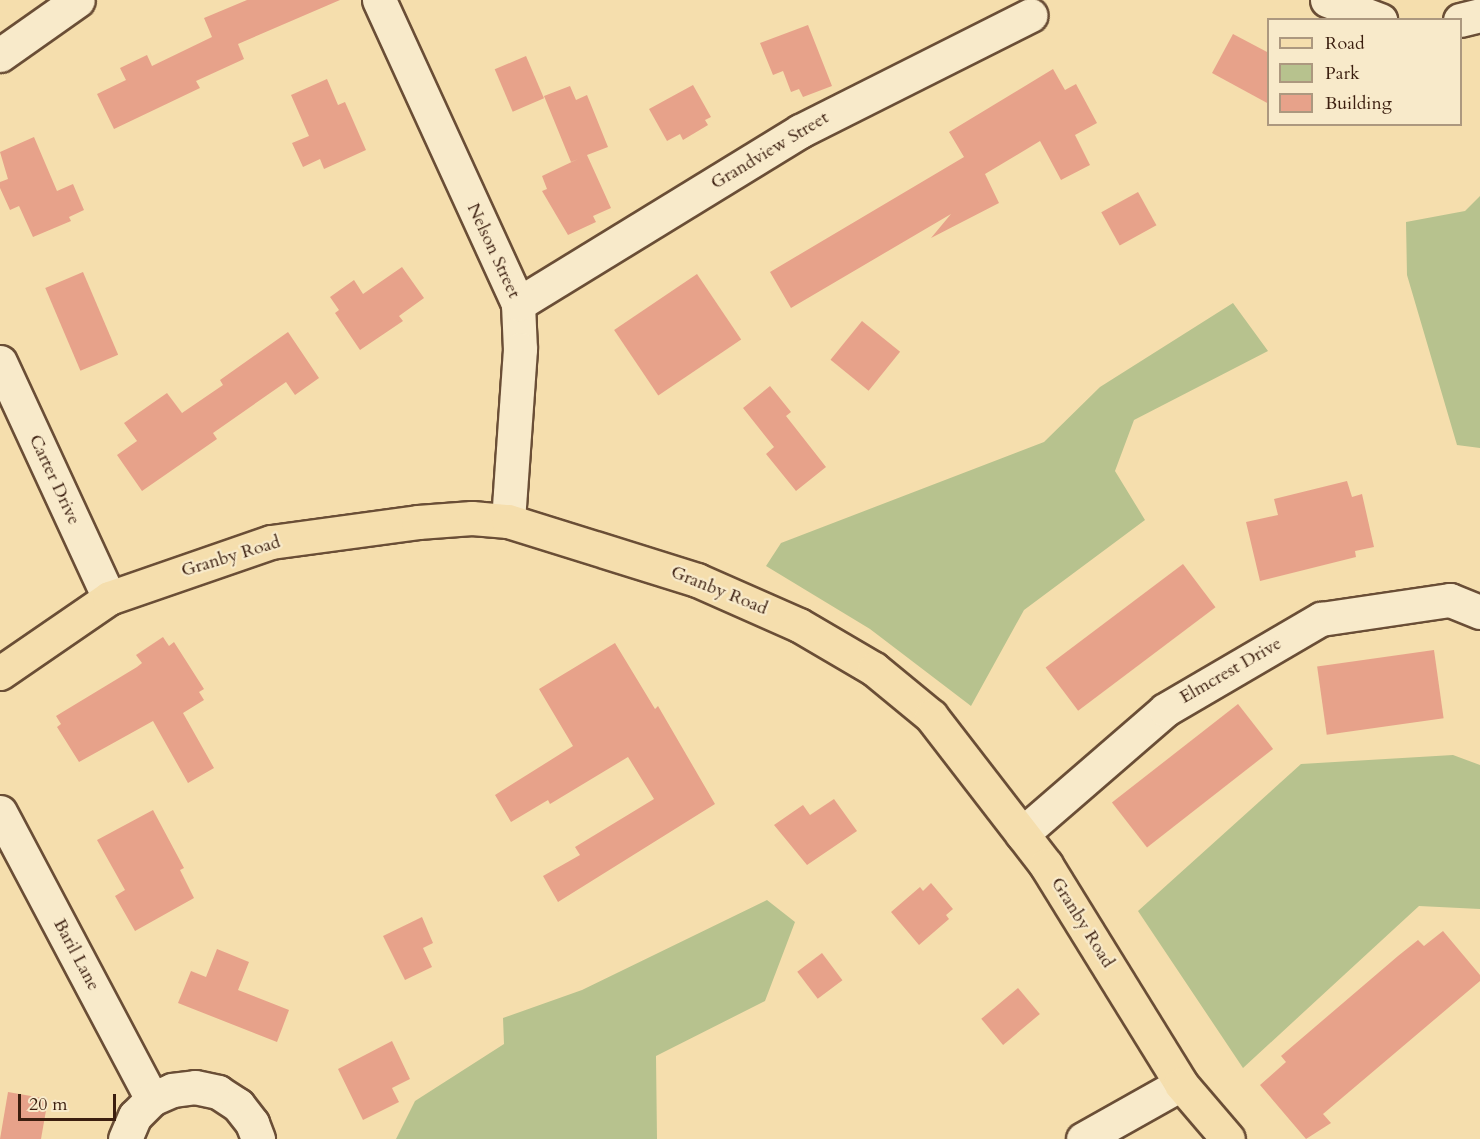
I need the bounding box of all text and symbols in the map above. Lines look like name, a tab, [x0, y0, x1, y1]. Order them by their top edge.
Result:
legend	[1267, 18, 1462, 126]
text: Road	[1325, 31, 1365, 56]
text: Park	[1325, 61, 1360, 86]
text: Building	[1325, 91, 1392, 116]
street label: Grandview Street	[707, 107, 833, 195]
street label: Nelson Street	[462, 200, 524, 302]
street label: Carter Drive	[24, 432, 84, 528]
street label: Granby Road	[179, 532, 283, 582]
street label: Granby Road	[667, 562, 771, 620]
street label: Elmcrest Drive	[1176, 633, 1286, 709]
street label: Granby Road	[1046, 874, 1118, 972]
street label: Baril Lane	[48, 915, 104, 995]
scale bar	[21, 1082, 118, 1120]
text: 20 m	[29, 1092, 68, 1117]

